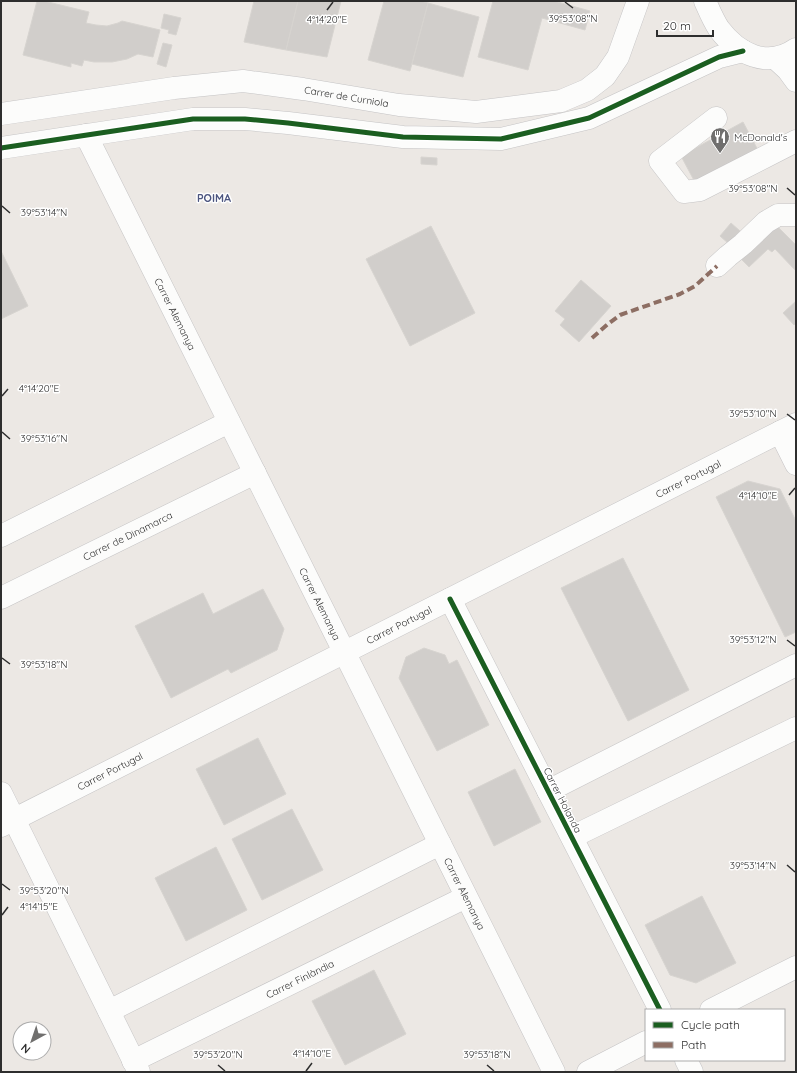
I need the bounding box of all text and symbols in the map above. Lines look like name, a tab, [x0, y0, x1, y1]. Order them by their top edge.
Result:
text: 39°53'08"N	[548, 12, 598, 25]
scale bar	[657, 12, 713, 38]
text: 4°14'20"E	[307, 13, 347, 26]
text: 20 m	[663, 18, 691, 33]
street label: Carrer de Curniola	[303, 83, 390, 110]
restaurant icon: McDonald's	[709, 126, 731, 154]
place label: McDonald's	[734, 131, 788, 144]
text: 39°53'08"N	[728, 182, 778, 195]
district label: POIMA	[197, 191, 231, 205]
text: 39°53'14"N	[21, 206, 67, 219]
street label: Carrer Alemanya	[151, 276, 198, 353]
text: 4°14'20"E	[19, 382, 59, 395]
text: 39°53'10"N	[729, 407, 777, 420]
text: 39°53'16"N	[21, 432, 67, 445]
street label: Carrer Portugal	[653, 457, 723, 501]
text: 4°14'10"E	[739, 489, 778, 502]
street label: Carrer de Dinamarca	[81, 509, 175, 564]
street label: Carrer Alemanya	[296, 566, 343, 642]
street label: Carrer Portugal	[364, 603, 434, 647]
text: 39°53'12"N	[729, 633, 777, 646]
text: 39°53'18"N	[21, 658, 67, 671]
street label: Carrer Portugal	[75, 749, 145, 793]
street label: Carrer Holanda	[540, 765, 585, 835]
street label: Carrer Alemanya	[441, 855, 488, 932]
text: 39°53'14"N	[730, 859, 776, 872]
text: 39°53'20"N	[19, 884, 69, 897]
text: 4°14'15"E	[20, 900, 58, 913]
street label: Carrer Finlàndia	[264, 957, 336, 1002]
legend	[645, 1009, 785, 1061]
text: Cycle path	[681, 1017, 740, 1032]
north arrow	[12, 1021, 52, 1061]
text: Path	[681, 1037, 706, 1052]
text: N	[18, 1041, 33, 1057]
text: 4°14'10"E	[293, 1047, 332, 1060]
text: 39°53'20"N	[193, 1048, 243, 1061]
text: 39°53'18"N	[464, 1048, 510, 1061]

